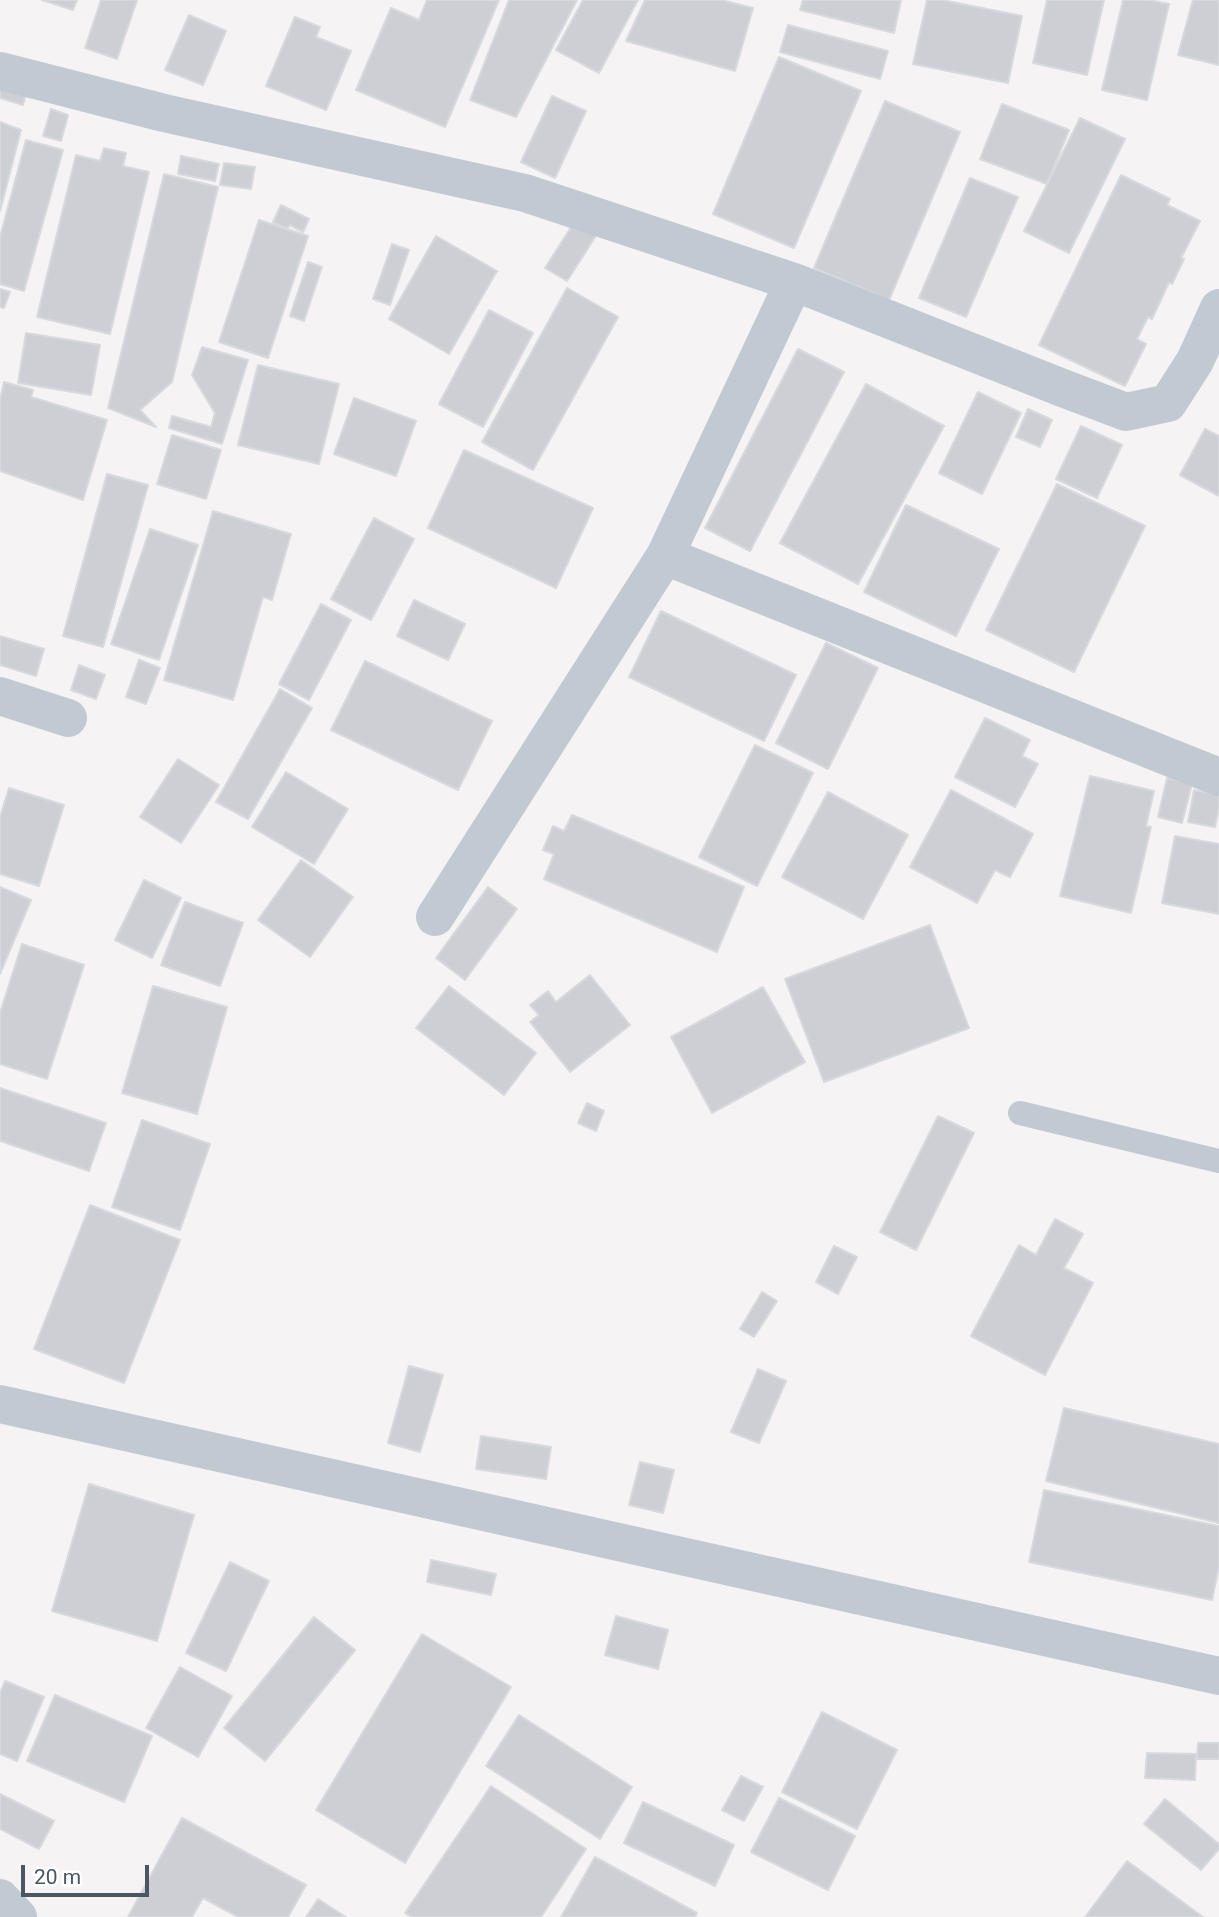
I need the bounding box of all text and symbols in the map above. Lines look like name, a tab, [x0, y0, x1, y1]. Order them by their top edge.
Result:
scale bar	[24, 1850, 152, 1894]
text: 20 m	[34, 1865, 81, 1889]

